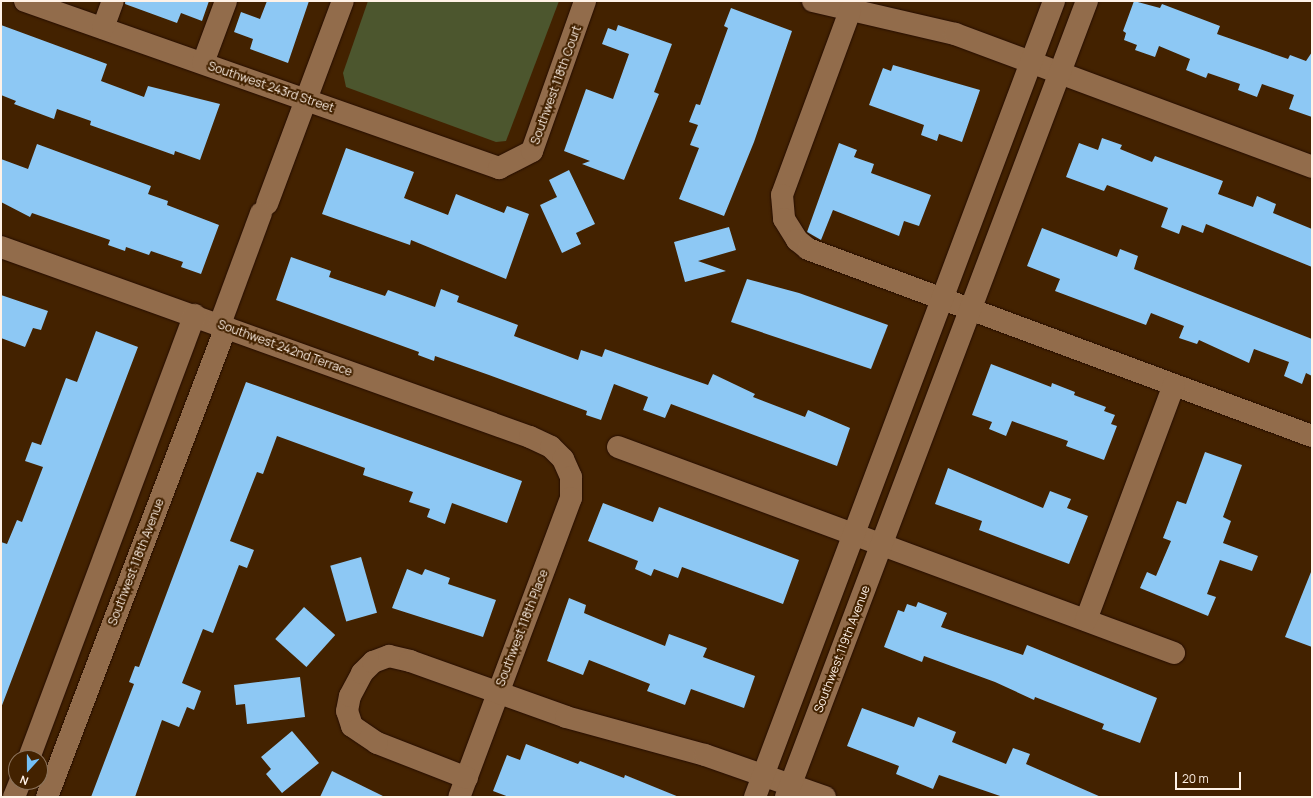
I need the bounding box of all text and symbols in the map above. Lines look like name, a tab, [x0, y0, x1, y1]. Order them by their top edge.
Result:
street label: Southwest 118th Court	[528, 24, 584, 146]
street label: Southwest 243rd Street	[206, 59, 336, 115]
street label: Southwest 242nd Terrace	[216, 317, 354, 379]
street label: Southwest 118th Avenue	[105, 497, 167, 627]
street label: Southwest 118th Place	[493, 568, 551, 688]
street label: Southwest 119th Avenue	[811, 583, 873, 715]
north arrow	[8, 750, 48, 790]
scale bar	[1177, 764, 1243, 790]
text: 20 m	[1182, 770, 1209, 787]
text: N	[18, 772, 30, 789]

